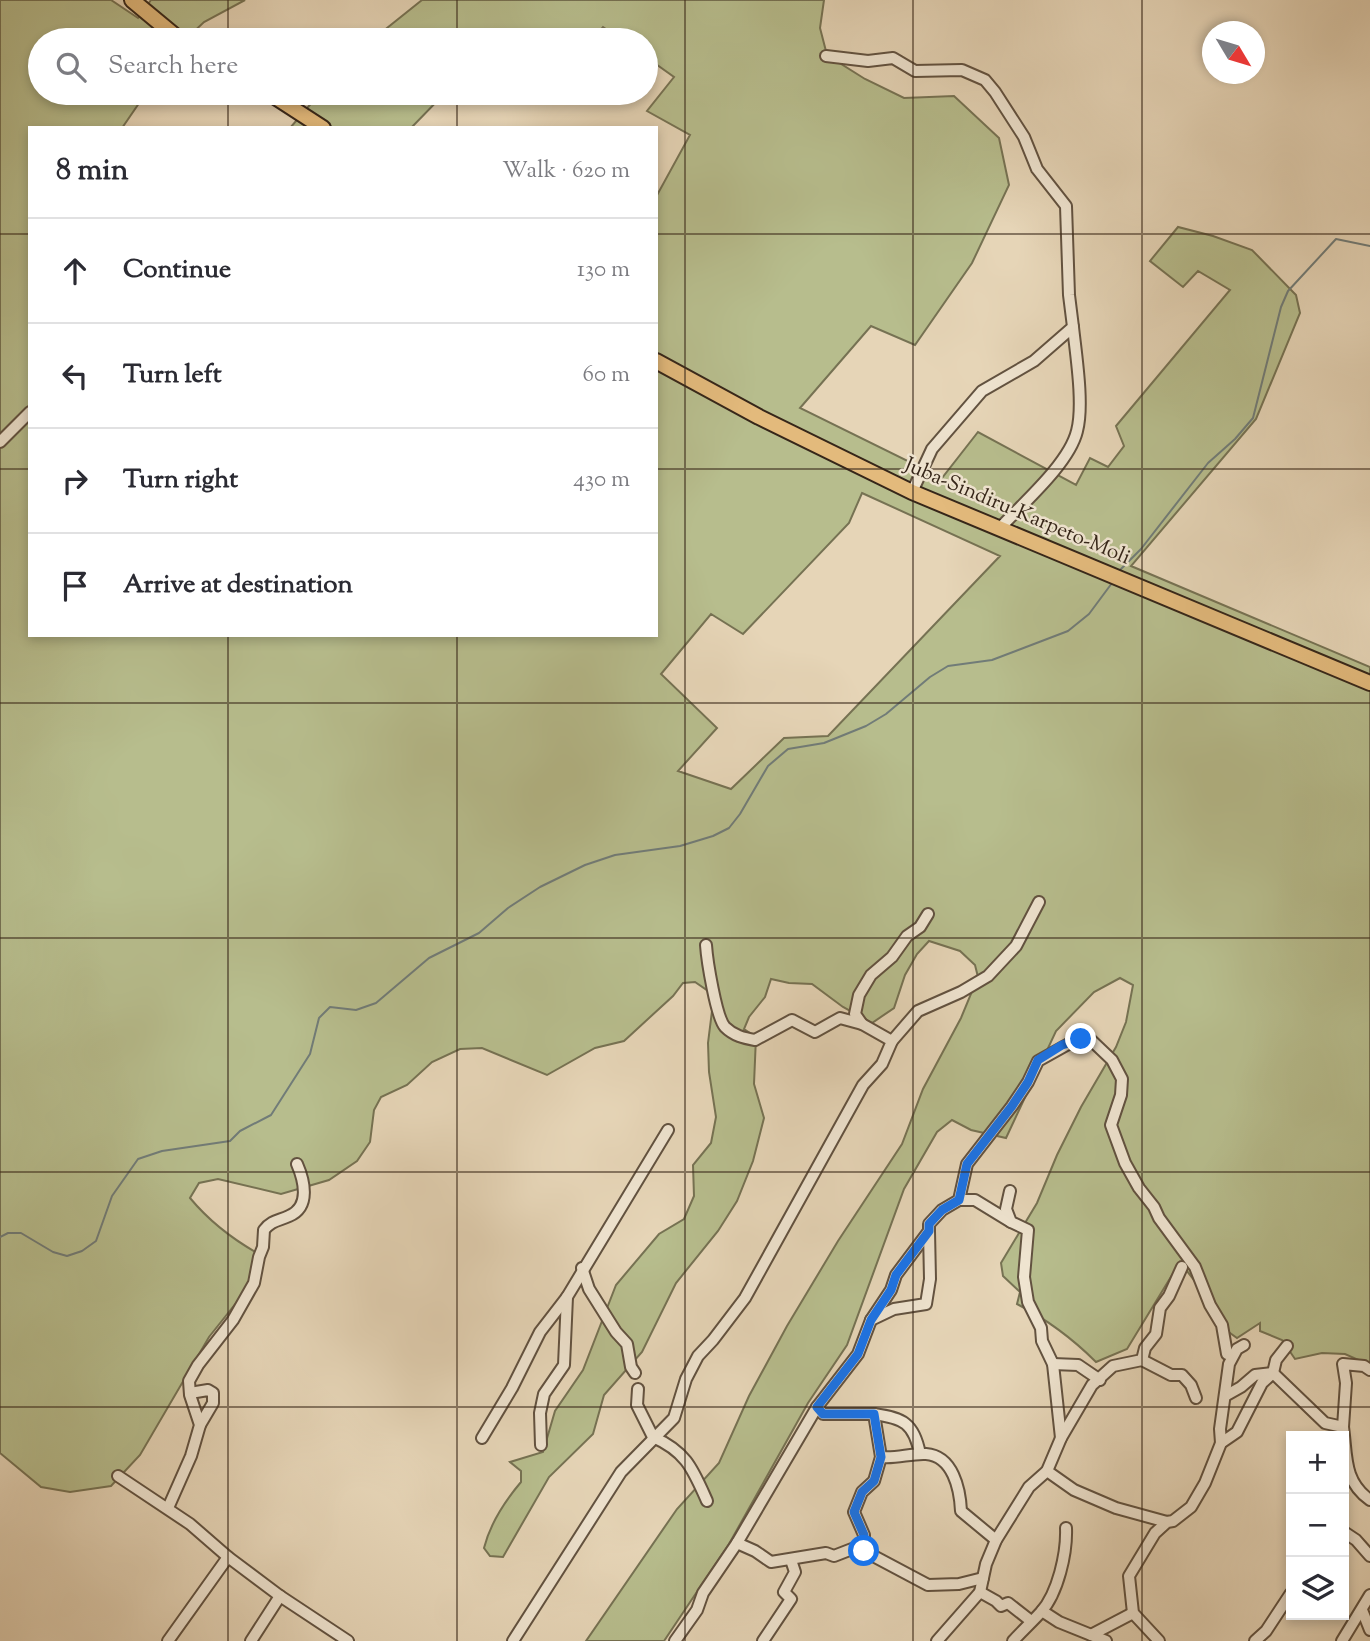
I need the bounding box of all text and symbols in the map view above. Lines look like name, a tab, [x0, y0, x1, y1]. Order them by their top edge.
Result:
north arrow	[1202, 21, 1265, 84]
search box	[28, 28, 658, 105]
icon: search	[52, 48, 90, 86]
text: Search here	[108, 48, 238, 85]
text: 8 min	[56, 150, 128, 193]
text: Walk · 620 m	[502, 155, 630, 188]
icon: ahead	[56, 252, 94, 290]
text: Continue	[123, 252, 231, 289]
text: 130 m	[577, 254, 630, 287]
icon: left	[56, 357, 94, 395]
text: Turn left	[123, 357, 222, 394]
text: 60 m	[582, 359, 630, 392]
street label: Juba-Sindiru-Karpeto-Moli	[898, 450, 1135, 573]
icon: right	[56, 462, 94, 500]
text: Turn right	[123, 462, 238, 499]
text: 430 m	[573, 464, 630, 497]
icon: arrive	[56, 567, 94, 605]
text: Arrive at destination	[123, 567, 353, 604]
route end	[1065, 1023, 1096, 1054]
map controls	[1286, 1431, 1349, 1620]
button: +	[1286, 1431, 1349, 1494]
button: −	[1286, 1494, 1349, 1557]
route start	[848, 1535, 879, 1566]
button: layers	[1286, 1557, 1349, 1620]

